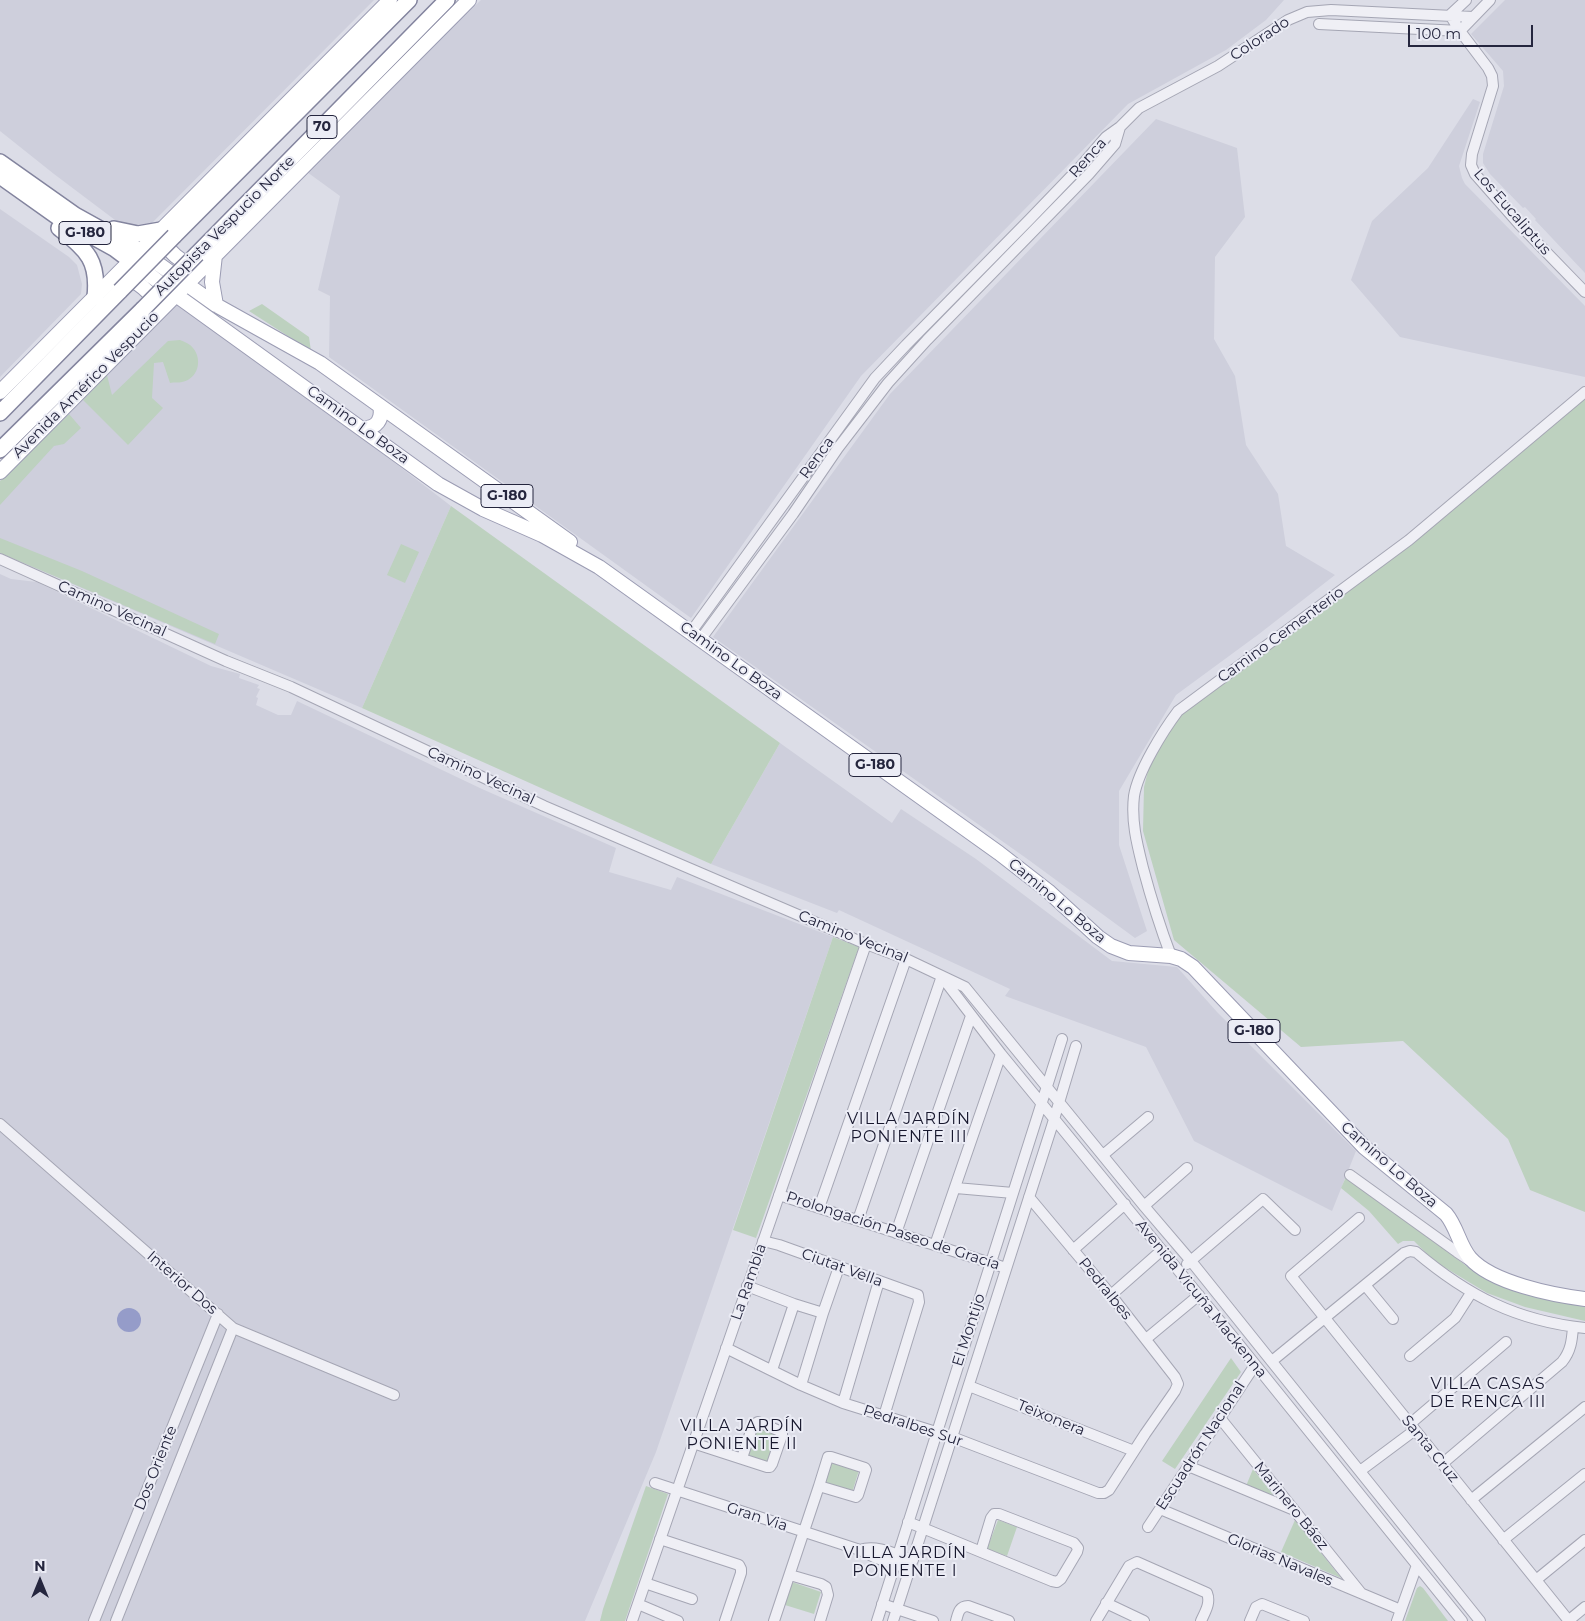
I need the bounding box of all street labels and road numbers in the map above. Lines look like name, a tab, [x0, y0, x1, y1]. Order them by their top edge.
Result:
street label: Colorado	[1227, 13, 1293, 65]
road number: 70	[307, 115, 337, 138]
street label: Renca	[1065, 134, 1111, 182]
street label: Autopista Vespucio Norte	[151, 152, 299, 300]
street label: Los Eucaliptus	[1470, 165, 1554, 259]
road number: G-180	[59, 222, 111, 244]
street label: Avenida Américo Vespucio	[9, 308, 163, 462]
street label: Camino Lo Boza	[303, 382, 413, 468]
street label: Renca	[796, 434, 838, 482]
road number: G-180	[481, 484, 533, 508]
street label: Camino Vecinal	[55, 577, 169, 641]
street label: Camino Cementerio	[1214, 583, 1348, 687]
street label: Camino Lo Boza	[676, 618, 786, 704]
street label: Camino Vecinal	[424, 743, 538, 809]
road number: G-180	[849, 754, 901, 776]
street label: Camino Lo Boza	[1005, 855, 1109, 947]
street label: Camino Vecinal	[795, 907, 911, 967]
road number: G-180	[1228, 1019, 1280, 1042]
street label: Camino Lo Boza	[1337, 1118, 1441, 1212]
street label: Prolongación Paseo de Gracía	[784, 1188, 1002, 1274]
street label: Avenida Vicuña Mackenna	[1132, 1216, 1270, 1382]
street label: La Rambla	[727, 1241, 771, 1323]
street label: Ciutat Vella	[799, 1245, 885, 1291]
street label: Interior Dos	[143, 1247, 221, 1319]
street label: Pedralbes	[1075, 1254, 1135, 1324]
street label: El Montijo	[949, 1291, 989, 1369]
street label: Escuadrón Nacional	[1153, 1378, 1249, 1514]
street label: Teixonera	[1014, 1396, 1088, 1440]
street label: Pedralbes Sur	[861, 1401, 965, 1451]
street label: Santa Cruz	[1397, 1412, 1463, 1486]
street label: Dos Oriente	[131, 1423, 181, 1513]
street label: Marinero Báez	[1250, 1458, 1332, 1554]
street label: Gran Via	[724, 1499, 790, 1535]
street label: Glorias Navales	[1224, 1530, 1336, 1590]

